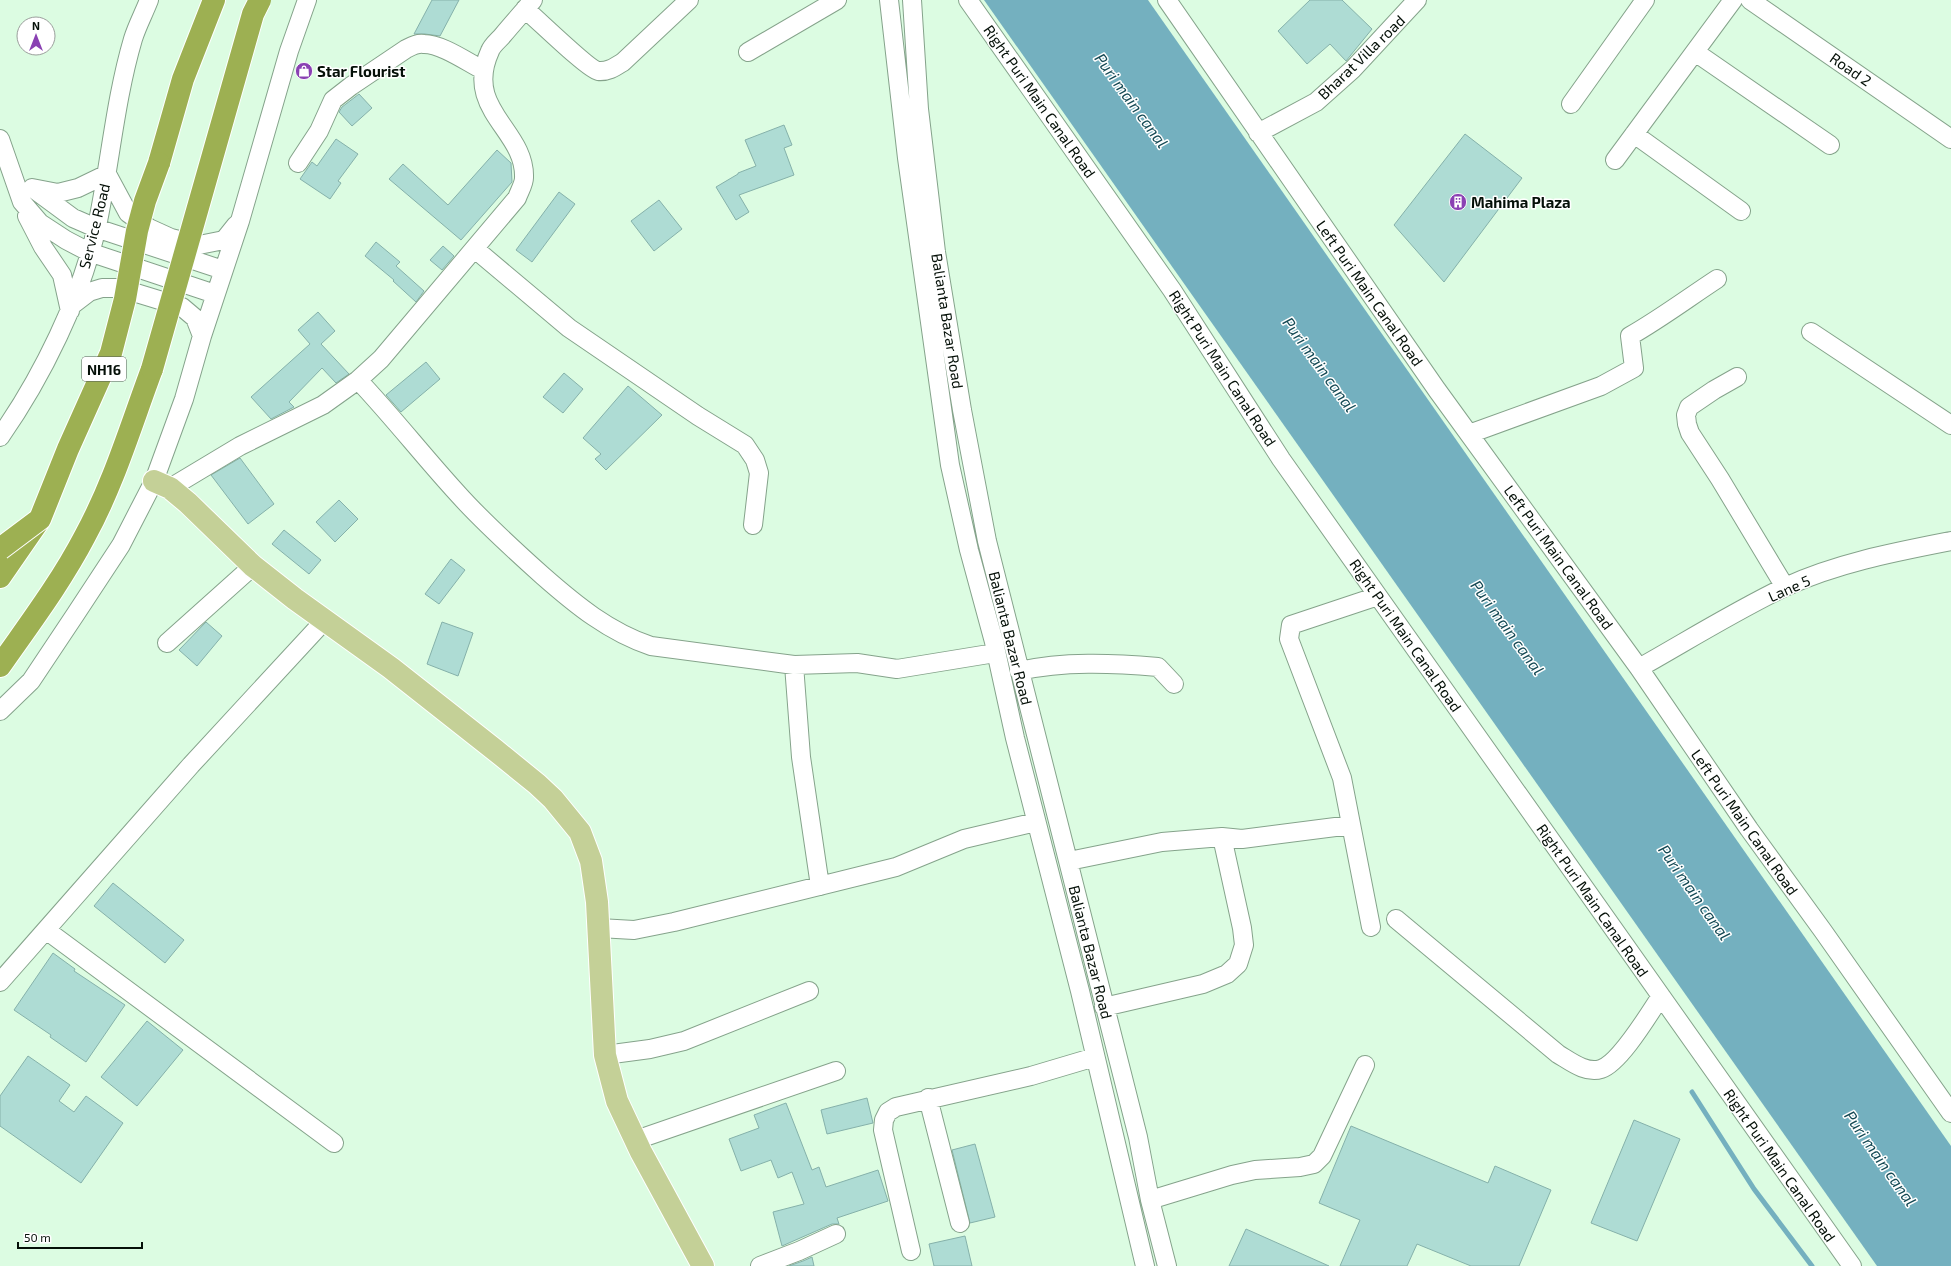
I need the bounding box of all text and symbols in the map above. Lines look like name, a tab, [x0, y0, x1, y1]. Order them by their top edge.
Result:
street label: Bharat Villa road	[1314, 11, 1408, 103]
north arrow	[16, 16, 56, 56]
text: N	[32, 19, 40, 32]
street label: Right Puri Main Canal Road	[980, 21, 1100, 181]
street label: Road 2	[1827, 48, 1875, 90]
water label: Puri main canal	[1091, 49, 1173, 151]
shop icon: Star Flourist	[294, 61, 314, 81]
place label: Star Flourist	[317, 62, 405, 80]
street label: Service Road	[75, 181, 113, 271]
building icon: Mahima Plaza	[1448, 192, 1468, 212]
place label: Mahima Plaza	[1471, 193, 1571, 211]
street label: Left Puri Main Canal Road	[1313, 217, 1427, 369]
street label: Balianta Bazar Road	[928, 252, 968, 390]
street label: Right Puri Main Canal Road	[1166, 287, 1280, 449]
water label: Puri main canal	[1279, 313, 1361, 415]
road number: NH16	[82, 357, 126, 381]
street label: Left Puri Main Canal Road	[1501, 481, 1617, 633]
street label: Right Puri Main Canal Road	[1346, 555, 1466, 715]
street label: Balianta Bazar Road	[986, 569, 1036, 707]
street label: Lane 5	[1765, 571, 1813, 605]
water label: Puri main canal	[1467, 576, 1549, 678]
street label: Left Puri Main Canal Road	[1688, 746, 1802, 898]
street label: Right Puri Main Canal Road	[1533, 820, 1653, 980]
water label: Puri main canal	[1655, 841, 1735, 943]
street label: Balianta Bazar Road	[1066, 883, 1116, 1021]
street label: Right Puri Main Canal Road	[1720, 1085, 1840, 1245]
water label: Puri main canal	[1841, 1107, 1921, 1209]
scale bar	[18, 1224, 142, 1250]
text: 50 m	[24, 1230, 51, 1244]

